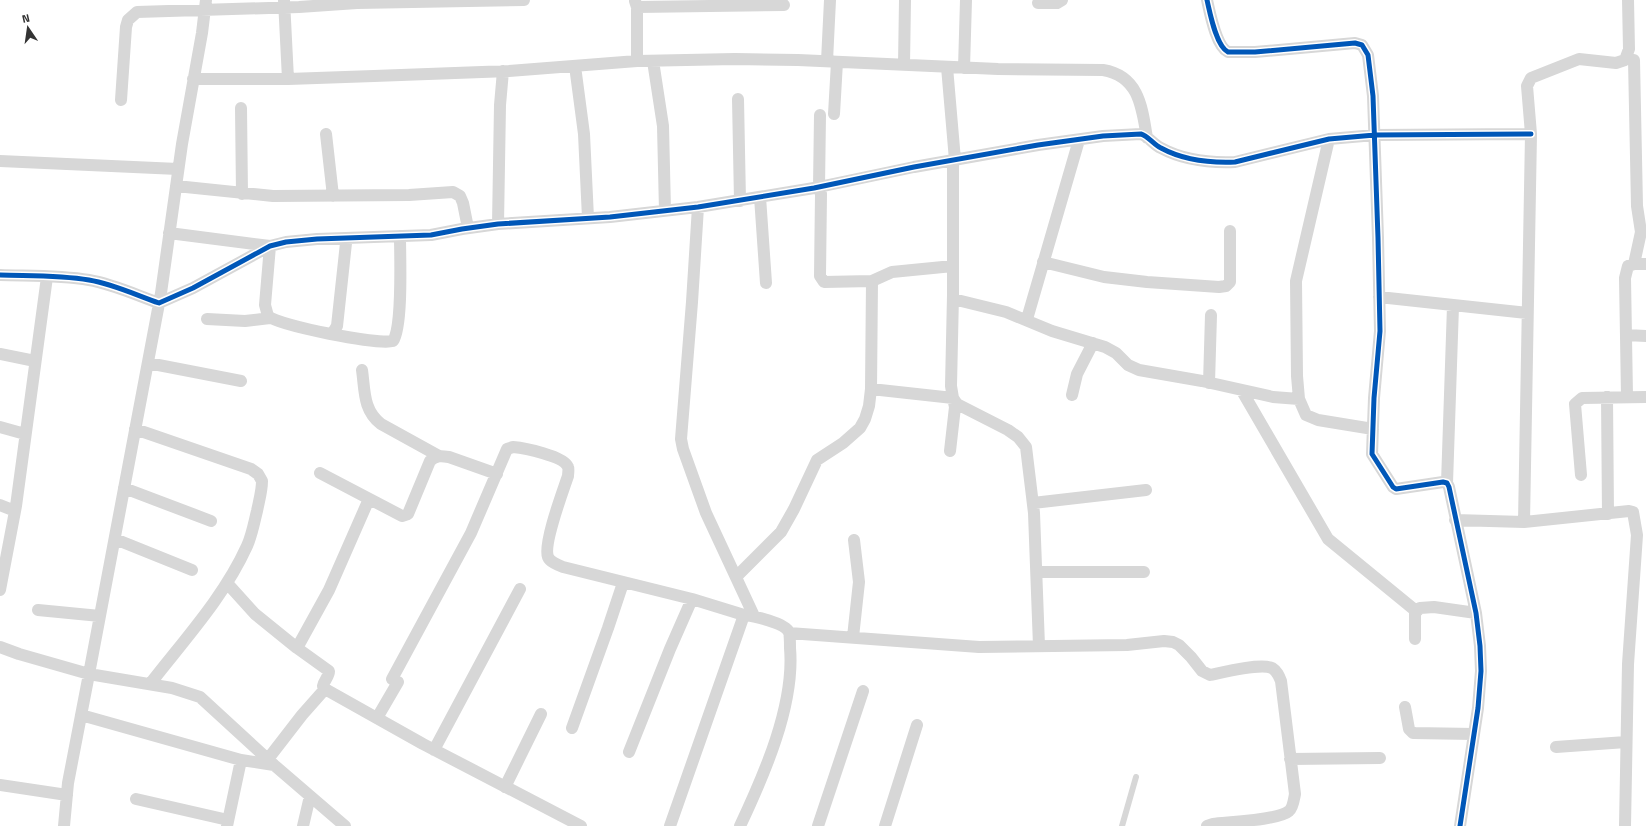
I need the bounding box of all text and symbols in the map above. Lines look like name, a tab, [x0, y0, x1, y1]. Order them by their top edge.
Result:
north arrow	[8, 8, 48, 48]
text: N	[20, 10, 31, 27]

